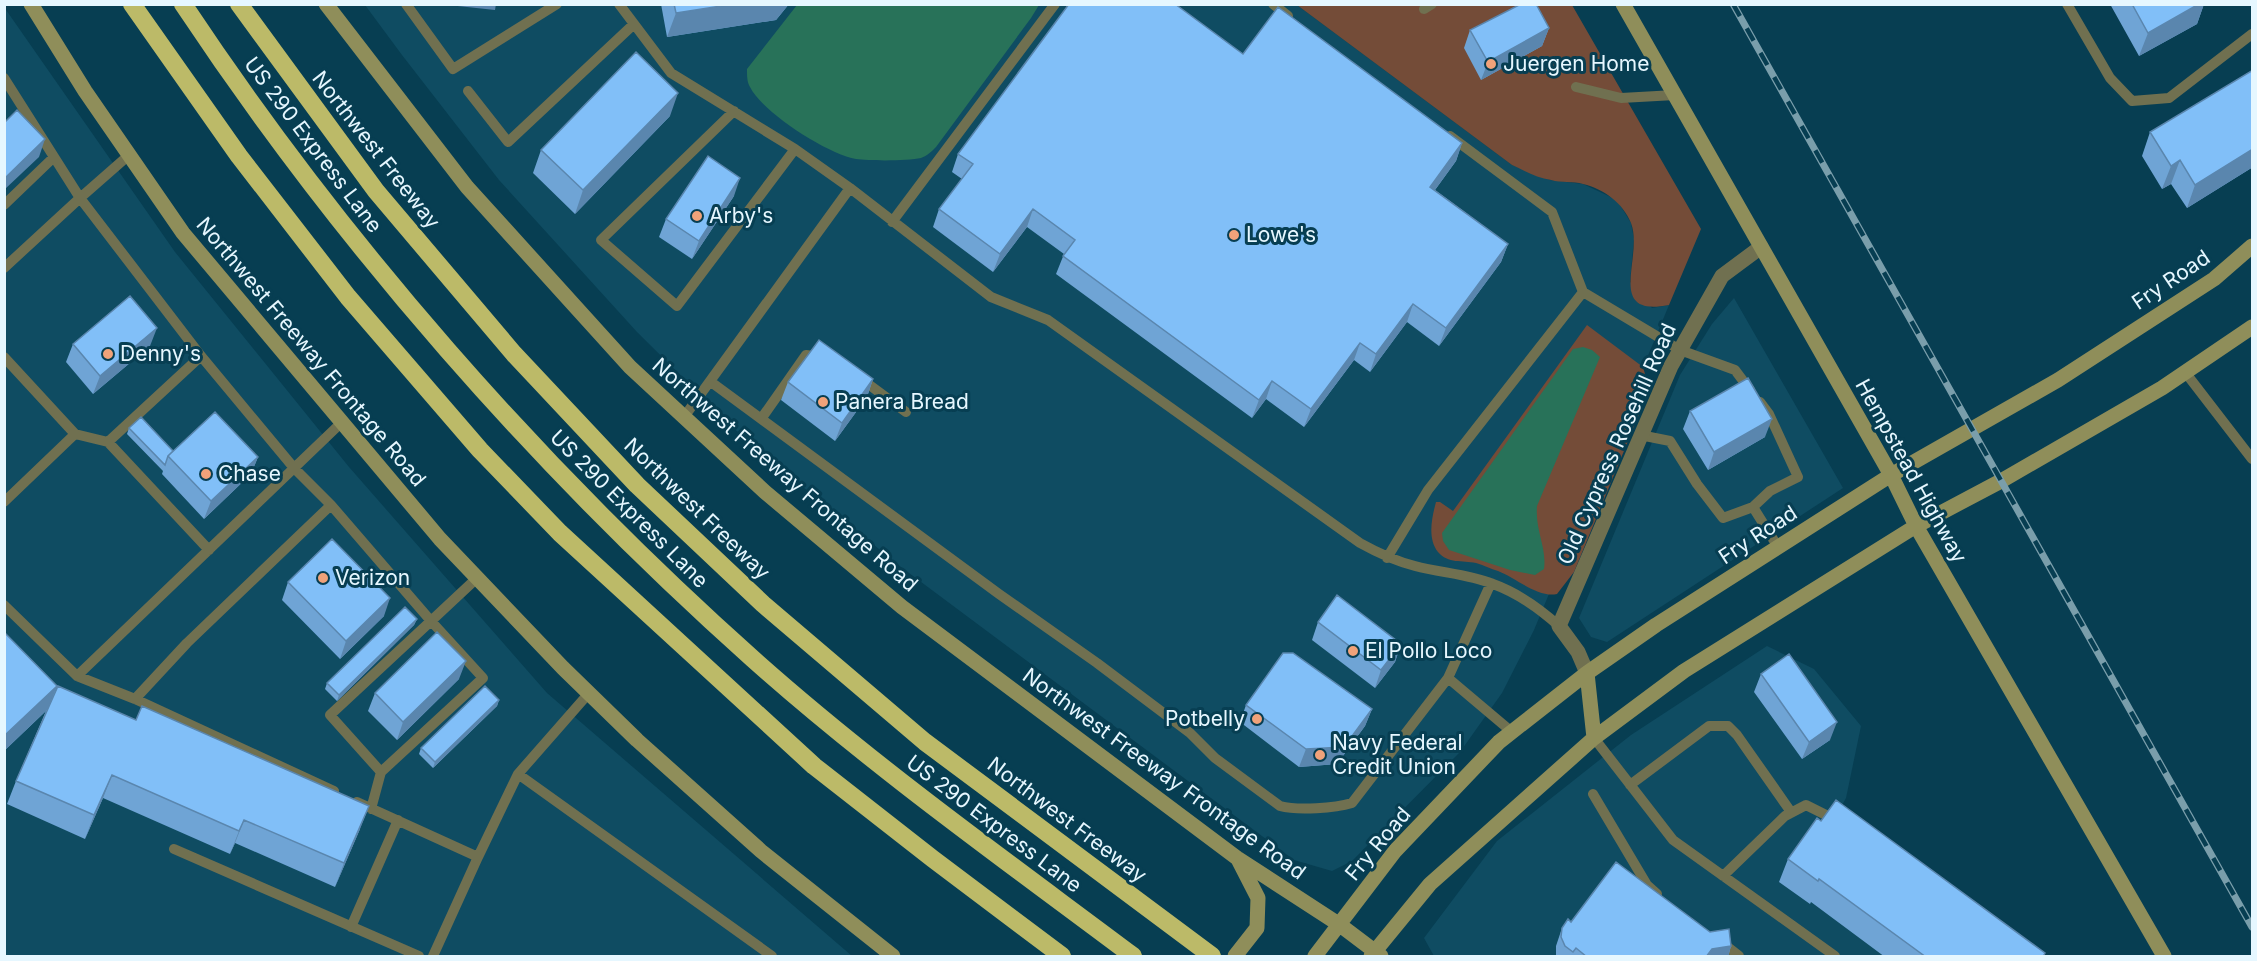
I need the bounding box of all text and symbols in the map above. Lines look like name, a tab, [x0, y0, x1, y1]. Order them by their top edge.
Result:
place label: Juergen Home	[1503, 51, 1649, 76]
street label: US 290 Express Lane	[239, 52, 388, 237]
marker: Juergen Home	[1484, 57, 1498, 71]
street label: Northwest Freeway	[307, 66, 446, 233]
place label: Arby's	[709, 203, 773, 228]
marker: Arby's	[690, 209, 704, 223]
street label: Northwest Freeway Frontage Road	[191, 212, 431, 491]
place label: Lowe's	[1246, 222, 1316, 247]
marker: Lowe's	[1227, 228, 1241, 242]
street label: Fry Road	[2127, 245, 2214, 315]
street label: Old Cypress Rosehill Road	[1552, 319, 1681, 568]
place label: Denny's	[120, 341, 201, 366]
marker: Denny's	[101, 347, 115, 361]
street label: Northwest Freeway Frontage Road	[647, 353, 923, 597]
street label: Hempstead Highway	[1850, 374, 1972, 567]
place label: Panera Bread	[835, 389, 969, 414]
marker: Panera Bread	[816, 395, 830, 409]
street label: US 290 Express Lane	[545, 424, 714, 593]
street label: Northwest Freeway	[619, 433, 775, 585]
place label: Chase	[218, 461, 281, 486]
marker: Chase	[199, 467, 213, 481]
street label: Fry Road	[1714, 500, 1802, 569]
place label: Verizon	[335, 565, 410, 590]
marker: Verizon	[316, 571, 330, 585]
place label: El Pollo Loco	[1365, 638, 1492, 663]
marker: El Pollo Loco	[1346, 644, 1360, 658]
street label: Northwest Freeway Frontage Road	[1018, 663, 1310, 885]
place label: Potbelly	[1165, 706, 1245, 731]
marker: Potbelly	[1250, 712, 1264, 726]
place label: Navy Federal Credit Union	[1332, 730, 1463, 779]
marker: Navy Federal Credit Union	[1313, 748, 1327, 762]
street label: US 290 Express Lane	[902, 749, 1087, 898]
street label: Northwest Freeway	[982, 752, 1152, 888]
street label: Fry Road	[1340, 802, 1416, 886]

